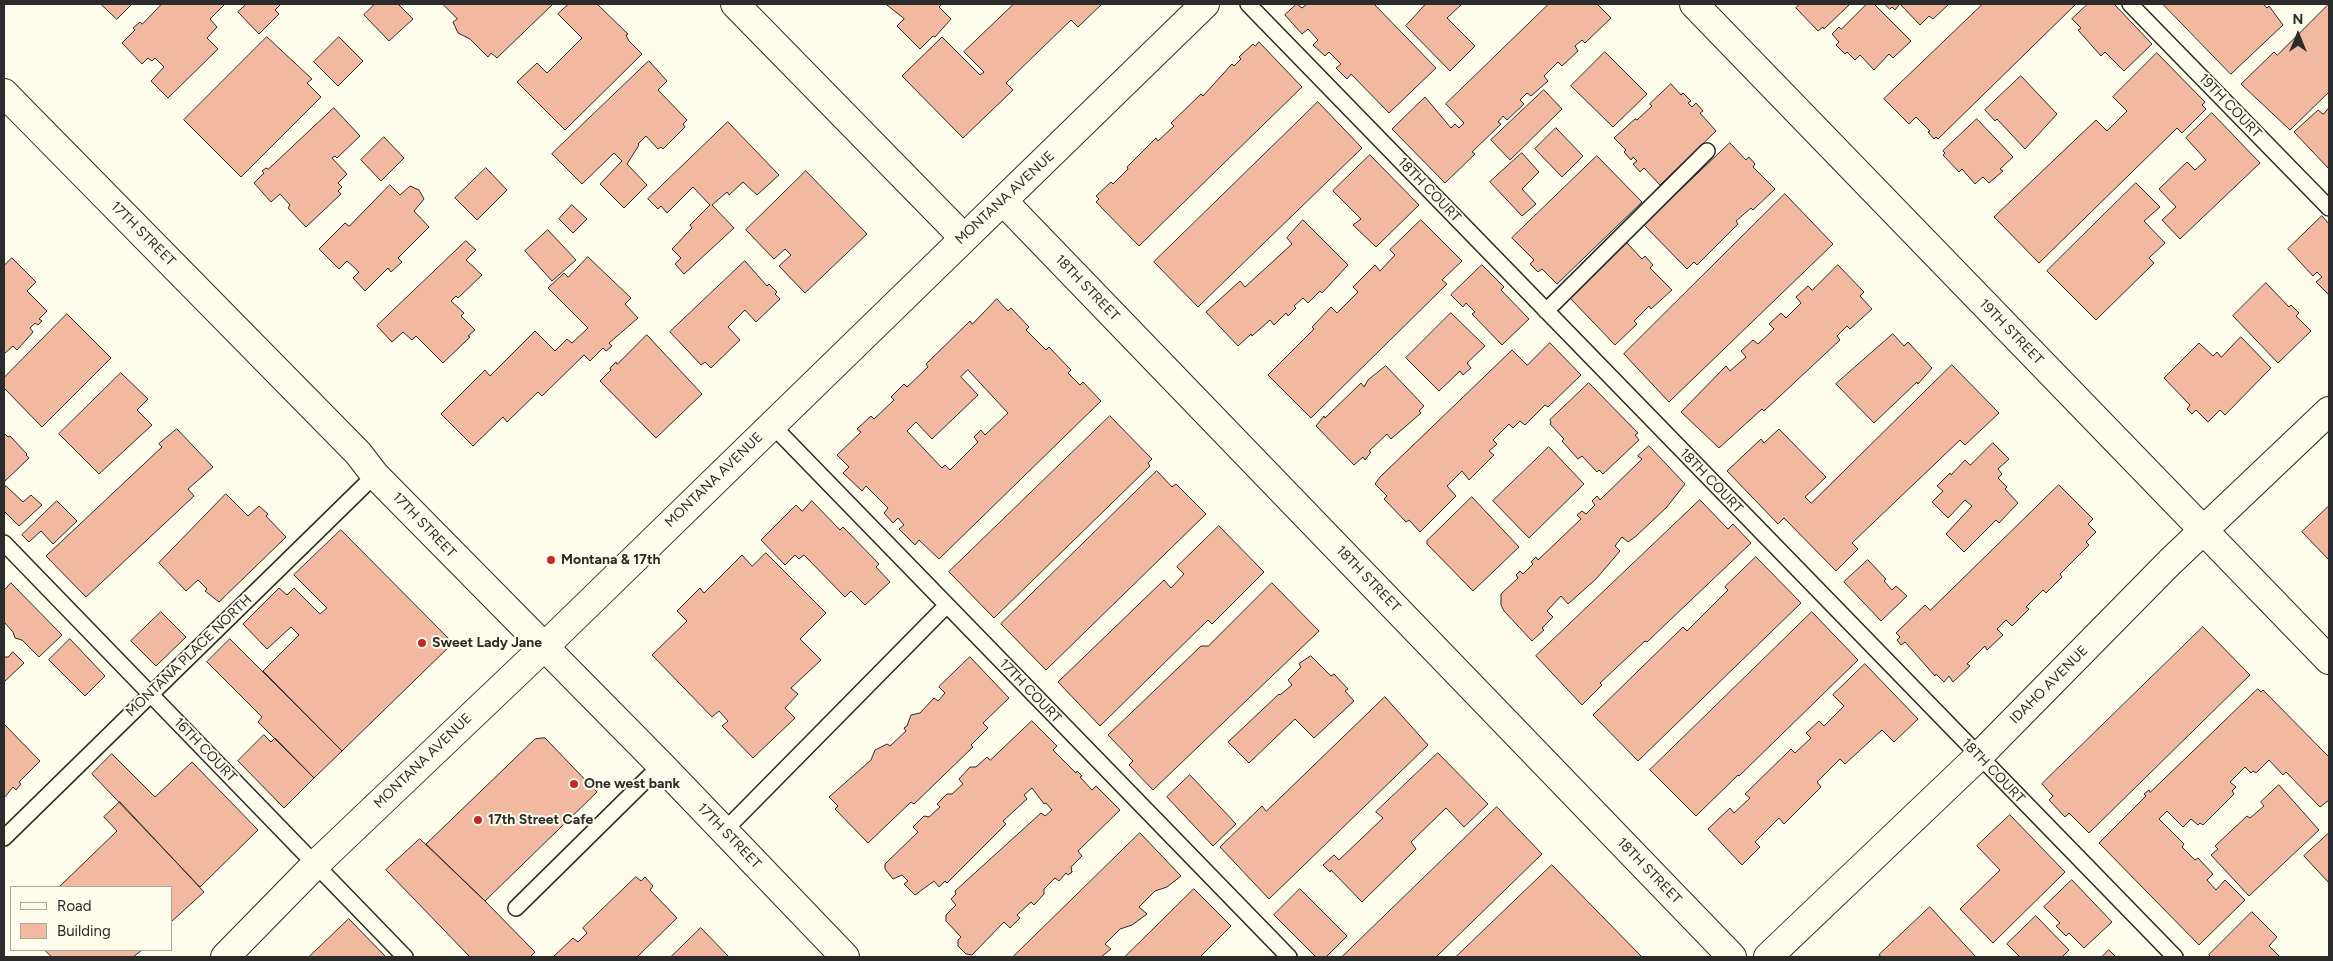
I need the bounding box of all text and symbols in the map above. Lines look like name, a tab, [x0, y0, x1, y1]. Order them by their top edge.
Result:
north arrow	[2273, 10, 2323, 60]
text: N	[2293, 11, 2303, 28]
street label: 19TH COURT	[2195, 70, 2265, 142]
street label: MONTANA AVENUE	[952, 148, 1058, 248]
street label: 18TH COURT	[1394, 154, 1464, 226]
street label: 17TH STREET	[107, 198, 179, 270]
street label: 18TH STREET	[1051, 251, 1123, 325]
street label: 19TH STREET	[1976, 296, 2046, 368]
street label: MONTANA AVENUE	[662, 429, 766, 531]
street label: 18TH COURT	[1676, 445, 1746, 517]
street label: 17TH STREET	[389, 489, 459, 561]
street label: 18TH STREET	[1332, 542, 1404, 616]
place label: Montana & 17th	[561, 552, 660, 568]
marker: Montana & 17th	[545, 554, 557, 566]
street label: MONTANA PLACE NORTH	[123, 591, 255, 721]
place label: Sweet Lady Jane	[432, 635, 542, 651]
marker: Sweet Lady Jane	[416, 637, 428, 649]
street label: IDAHO AVENUE	[2006, 642, 2092, 728]
street label: 17TH COURT	[995, 656, 1065, 726]
street label: MONTANA AVENUE	[371, 710, 475, 812]
street label: 16TH COURT	[170, 714, 240, 786]
street label: 18TH COURT	[1958, 735, 2028, 807]
place label: One west bank	[584, 776, 680, 792]
marker: One west bank	[568, 778, 580, 790]
street label: 17TH STREET	[694, 800, 764, 872]
place label: 17th Street Cafe	[488, 812, 593, 828]
marker: 17th Street Cafe	[472, 814, 484, 826]
street label: 18TH STREET	[1613, 834, 1685, 908]
legend	[10, 886, 172, 951]
text: Road	[57, 897, 92, 915]
text: Building	[57, 922, 111, 940]

